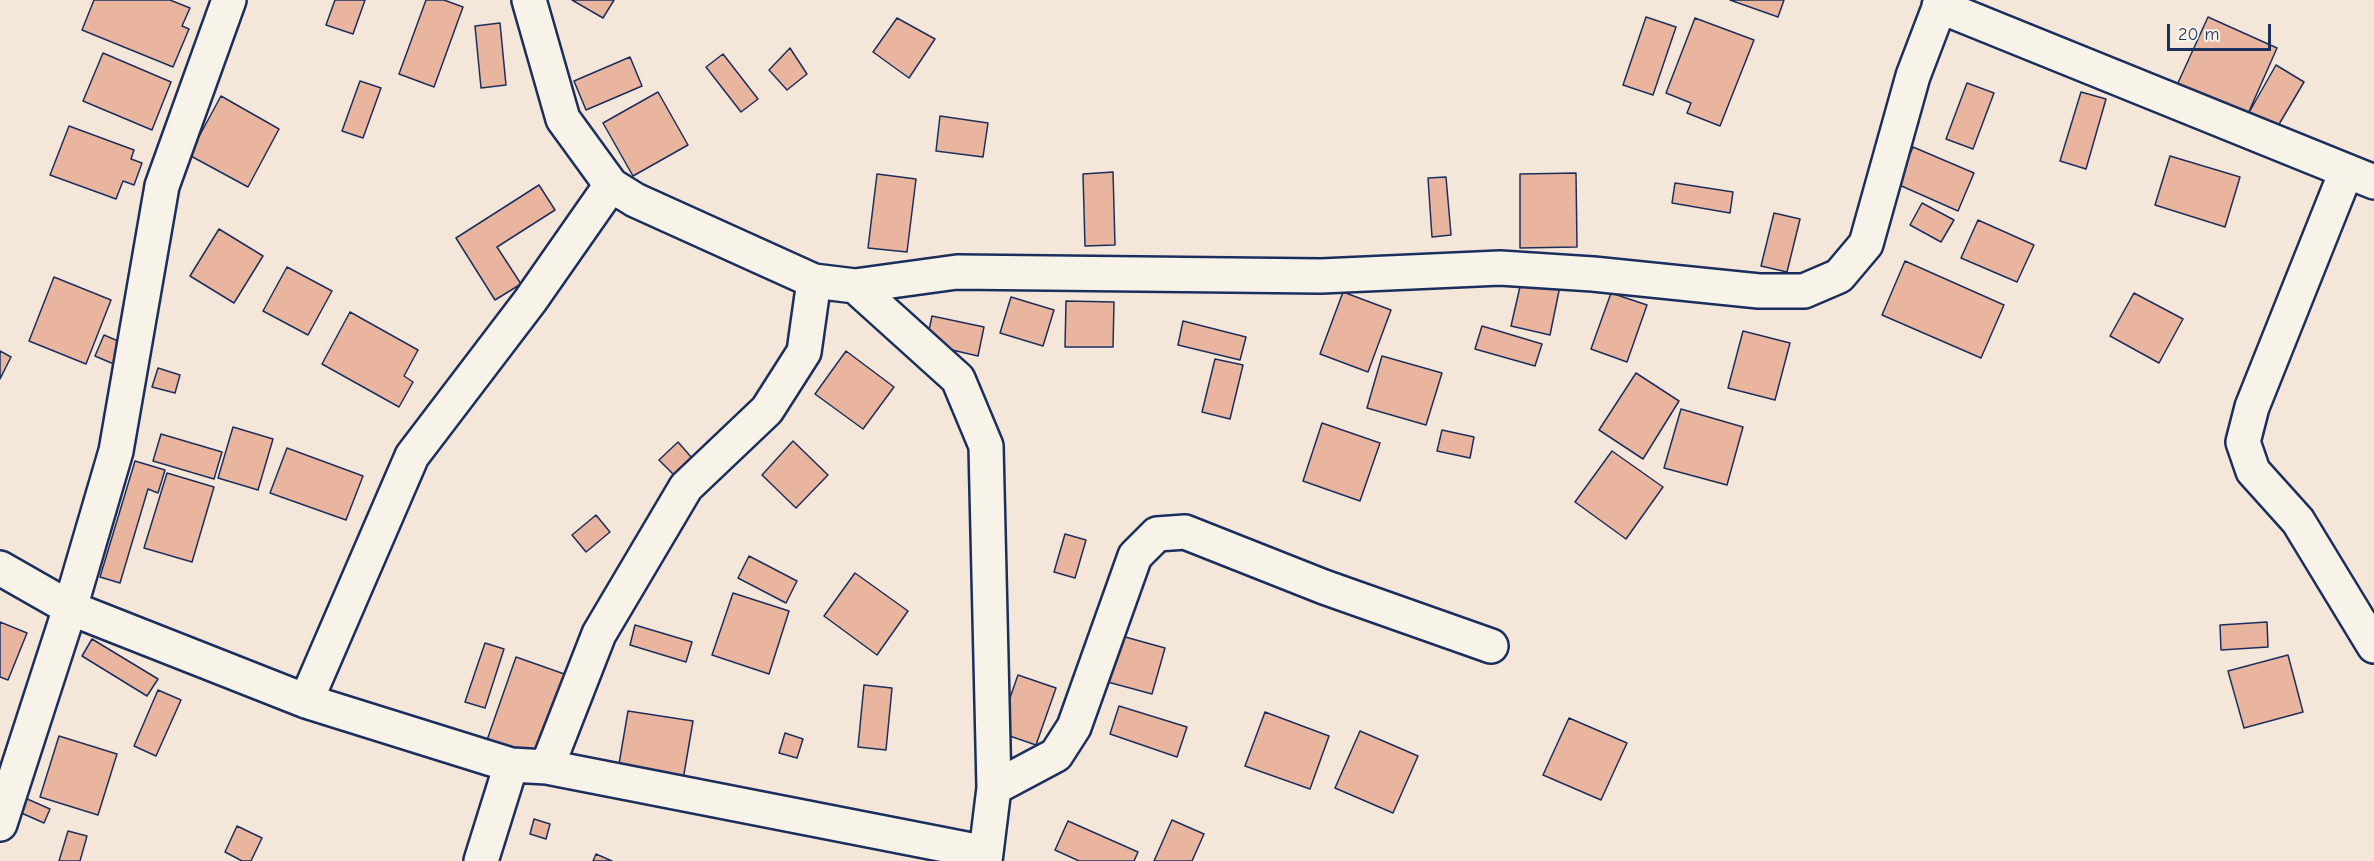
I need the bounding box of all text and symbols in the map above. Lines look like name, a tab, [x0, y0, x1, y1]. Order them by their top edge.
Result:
scale bar	[2170, 12, 2274, 50]
text: 20 m	[2178, 24, 2219, 45]

